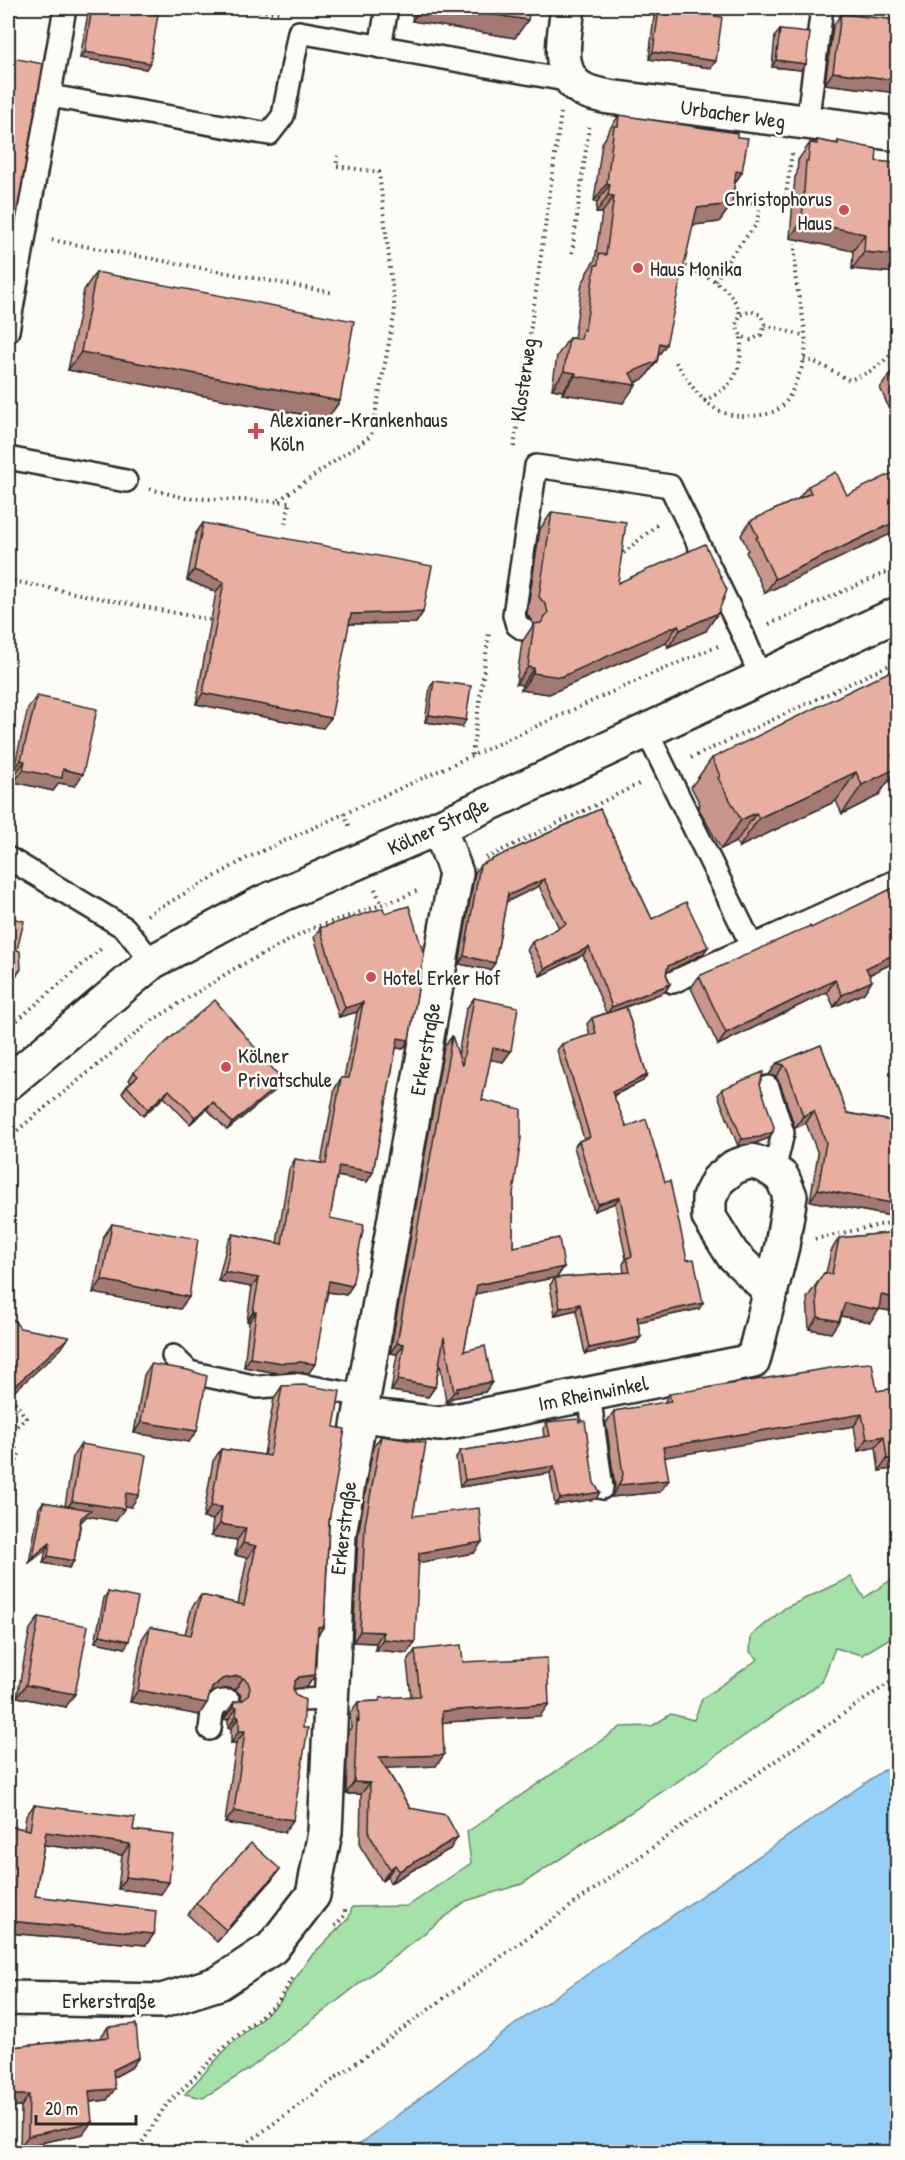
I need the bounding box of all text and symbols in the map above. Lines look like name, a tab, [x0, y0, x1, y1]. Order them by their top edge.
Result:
street label: Urbacher Weg	[679, 92, 787, 136]
place label: Christophorus Haus	[724, 184, 832, 237]
marker: Christophorus Haus	[837, 203, 851, 217]
place label: Haus Monika	[650, 254, 741, 283]
marker: Haus Monika	[631, 261, 645, 275]
street label: Klosterweg	[503, 336, 543, 424]
place label: Alexianer-Krankenhaus Köln	[270, 405, 448, 458]
marker: Alexianer-Krankenhaus Köln	[247, 422, 265, 440]
street label: Kölner Straße	[383, 790, 493, 862]
place label: Hotel Erker Hof	[383, 963, 501, 992]
marker: Hotel Erker Hof	[364, 970, 378, 984]
street label: Erkerstraße	[403, 1000, 447, 1098]
place label: Kölner Privatschule	[238, 1041, 332, 1094]
marker: Kölner Privatschule	[219, 1060, 233, 1074]
street label: Im Rheinwinkel	[535, 1368, 651, 1418]
street label: Erkerstraße	[323, 1480, 363, 1576]
street label: Erkerstraße	[62, 1986, 156, 2015]
scale bar	[36, 2088, 136, 2126]
text: 20 m	[45, 2096, 78, 2121]

